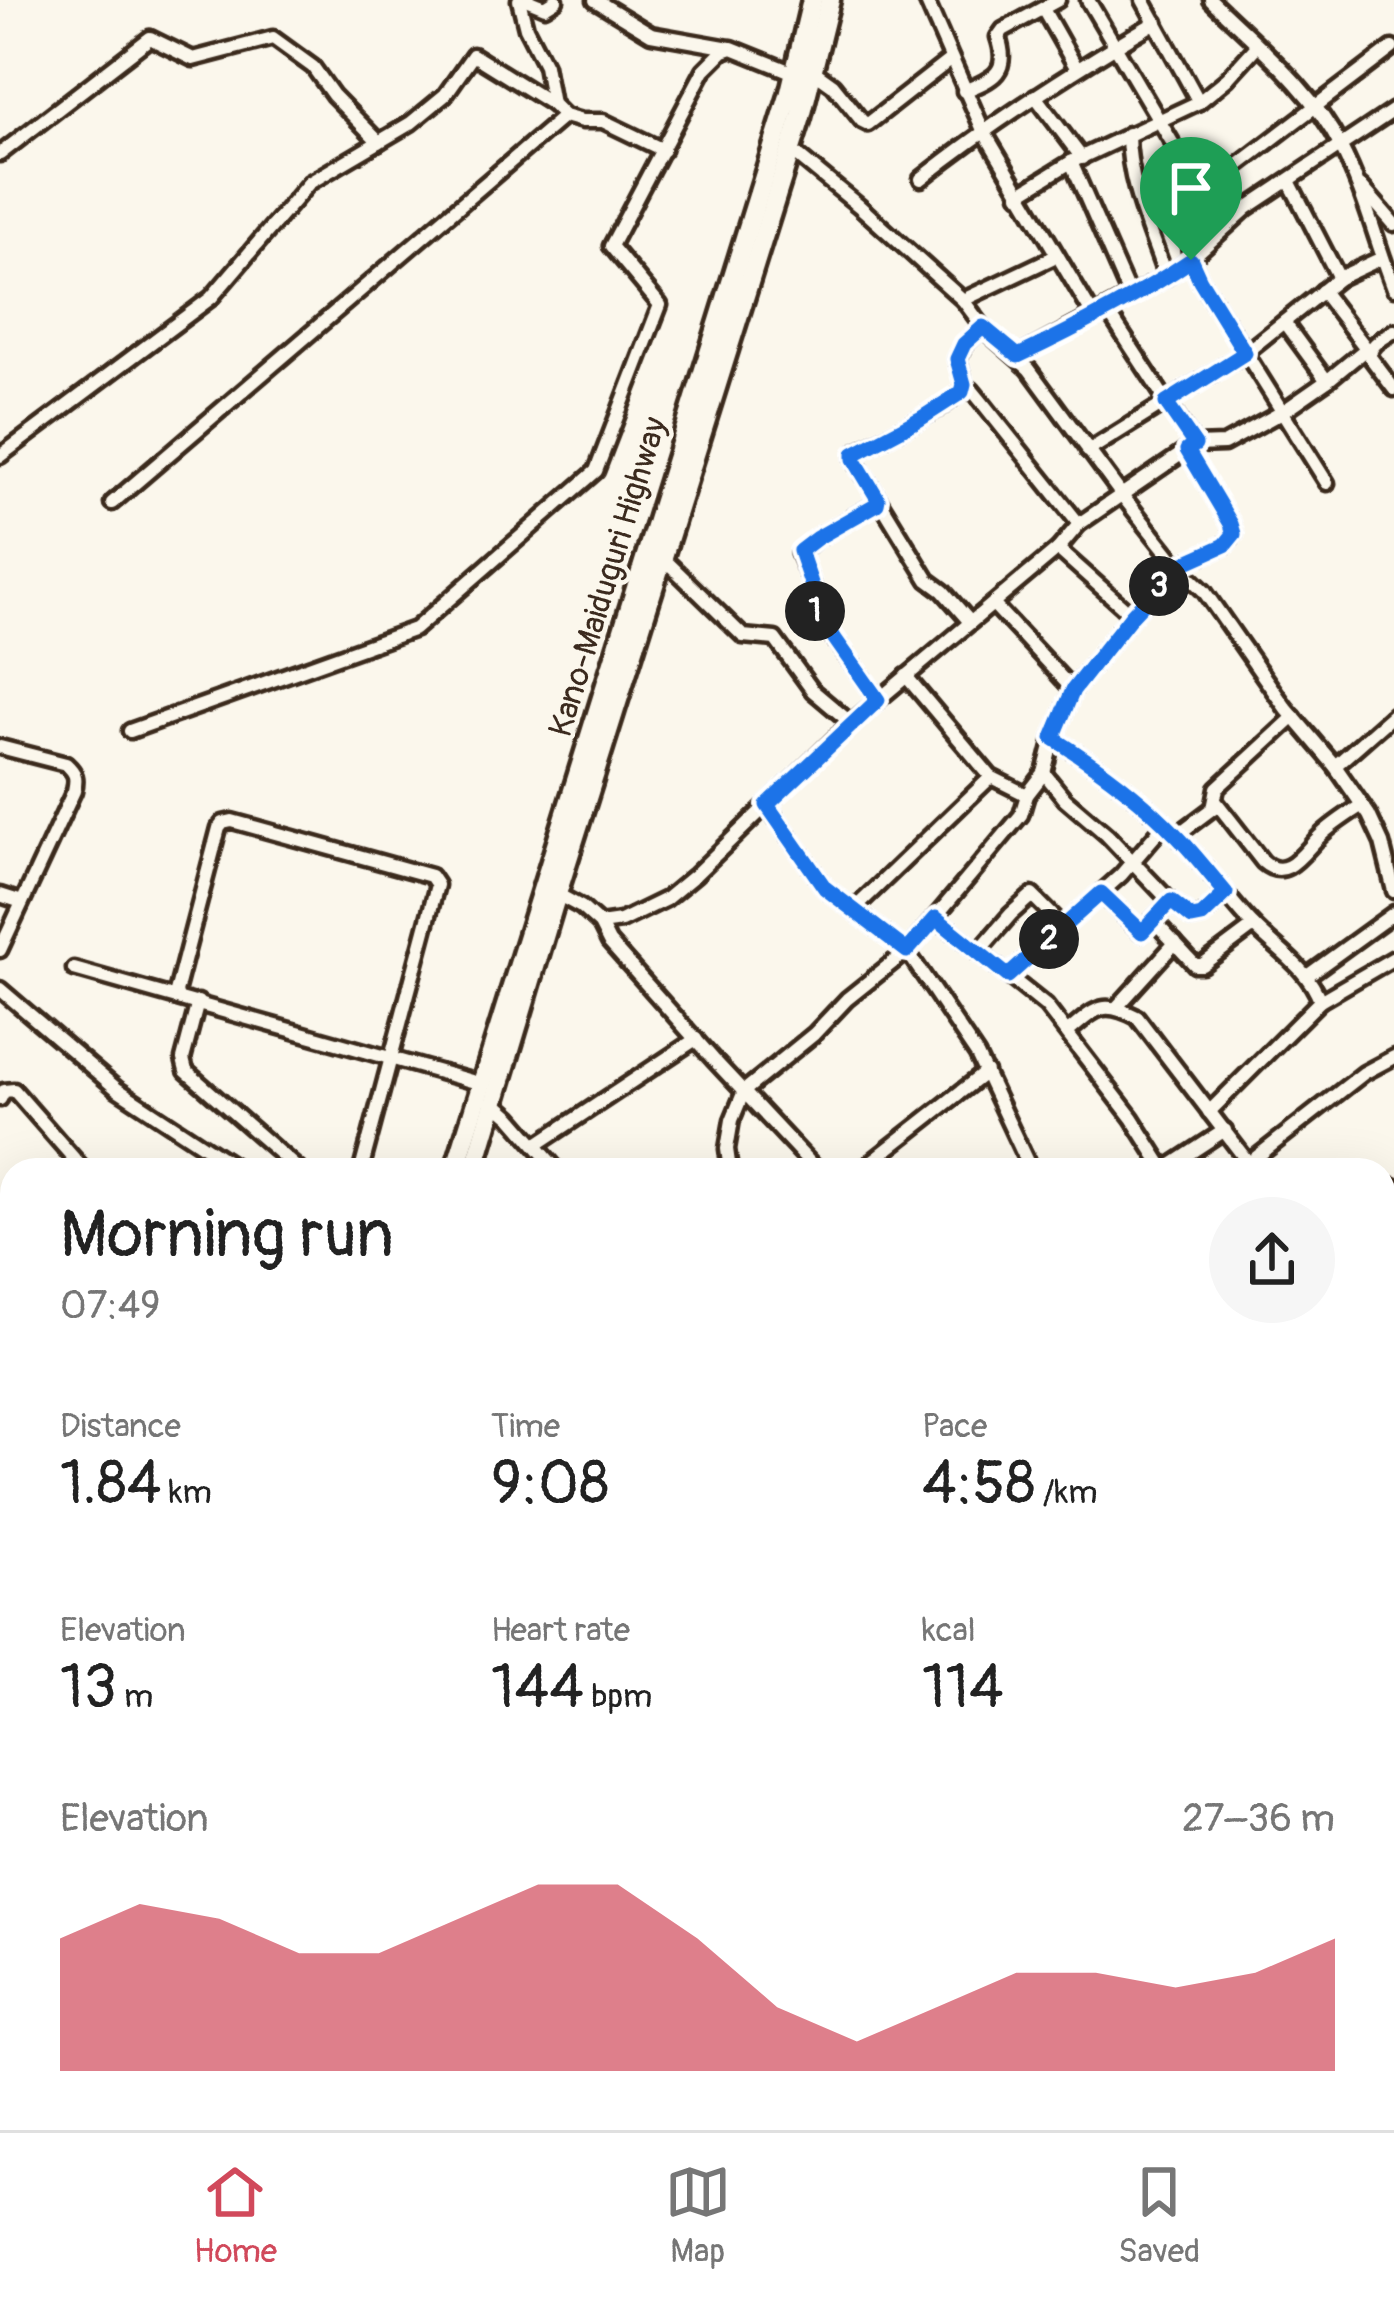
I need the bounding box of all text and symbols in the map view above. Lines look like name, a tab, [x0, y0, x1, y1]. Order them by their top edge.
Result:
pin	[1140, 137, 1242, 260]
icon: arrive	[1158, 155, 1224, 221]
street label: Kano-Maiduguri Highway	[540, 412, 676, 742]
pin: 3	[1129, 556, 1189, 616]
text: 3	[1150, 565, 1168, 606]
pin: 1	[785, 581, 845, 641]
text: 1	[809, 590, 821, 631]
pin: 2	[1019, 909, 1079, 969]
text: 2	[1040, 918, 1058, 959]
text: Morning run	[60, 1194, 394, 1277]
button: share	[1209, 1197, 1335, 1323]
text: 07:49	[60, 1281, 160, 1330]
text: Distance	[60, 1406, 181, 1447]
text: Time	[491, 1406, 560, 1447]
text: Pace	[922, 1406, 987, 1447]
text: 1.84	[60, 1447, 162, 1522]
text: 9:08	[491, 1447, 609, 1522]
text: 4:58	[922, 1447, 1036, 1522]
text: km	[162, 1472, 212, 1513]
text: /km	[1036, 1472, 1098, 1513]
text: Elevation	[60, 1610, 186, 1651]
text: Heart rate	[491, 1610, 630, 1651]
text: kcal	[922, 1610, 976, 1651]
text: 13	[60, 1651, 117, 1726]
text: 144	[491, 1651, 584, 1726]
text: 114	[922, 1651, 1004, 1726]
text: m	[117, 1676, 153, 1717]
text: bpm	[584, 1676, 652, 1717]
text: Elevation	[60, 1794, 209, 1843]
text: 27–36 m	[1182, 1794, 1335, 1843]
tab: Home	[194, 2159, 277, 2272]
tab: Map	[665, 2159, 731, 2272]
tab: Saved	[1118, 2159, 1200, 2272]

